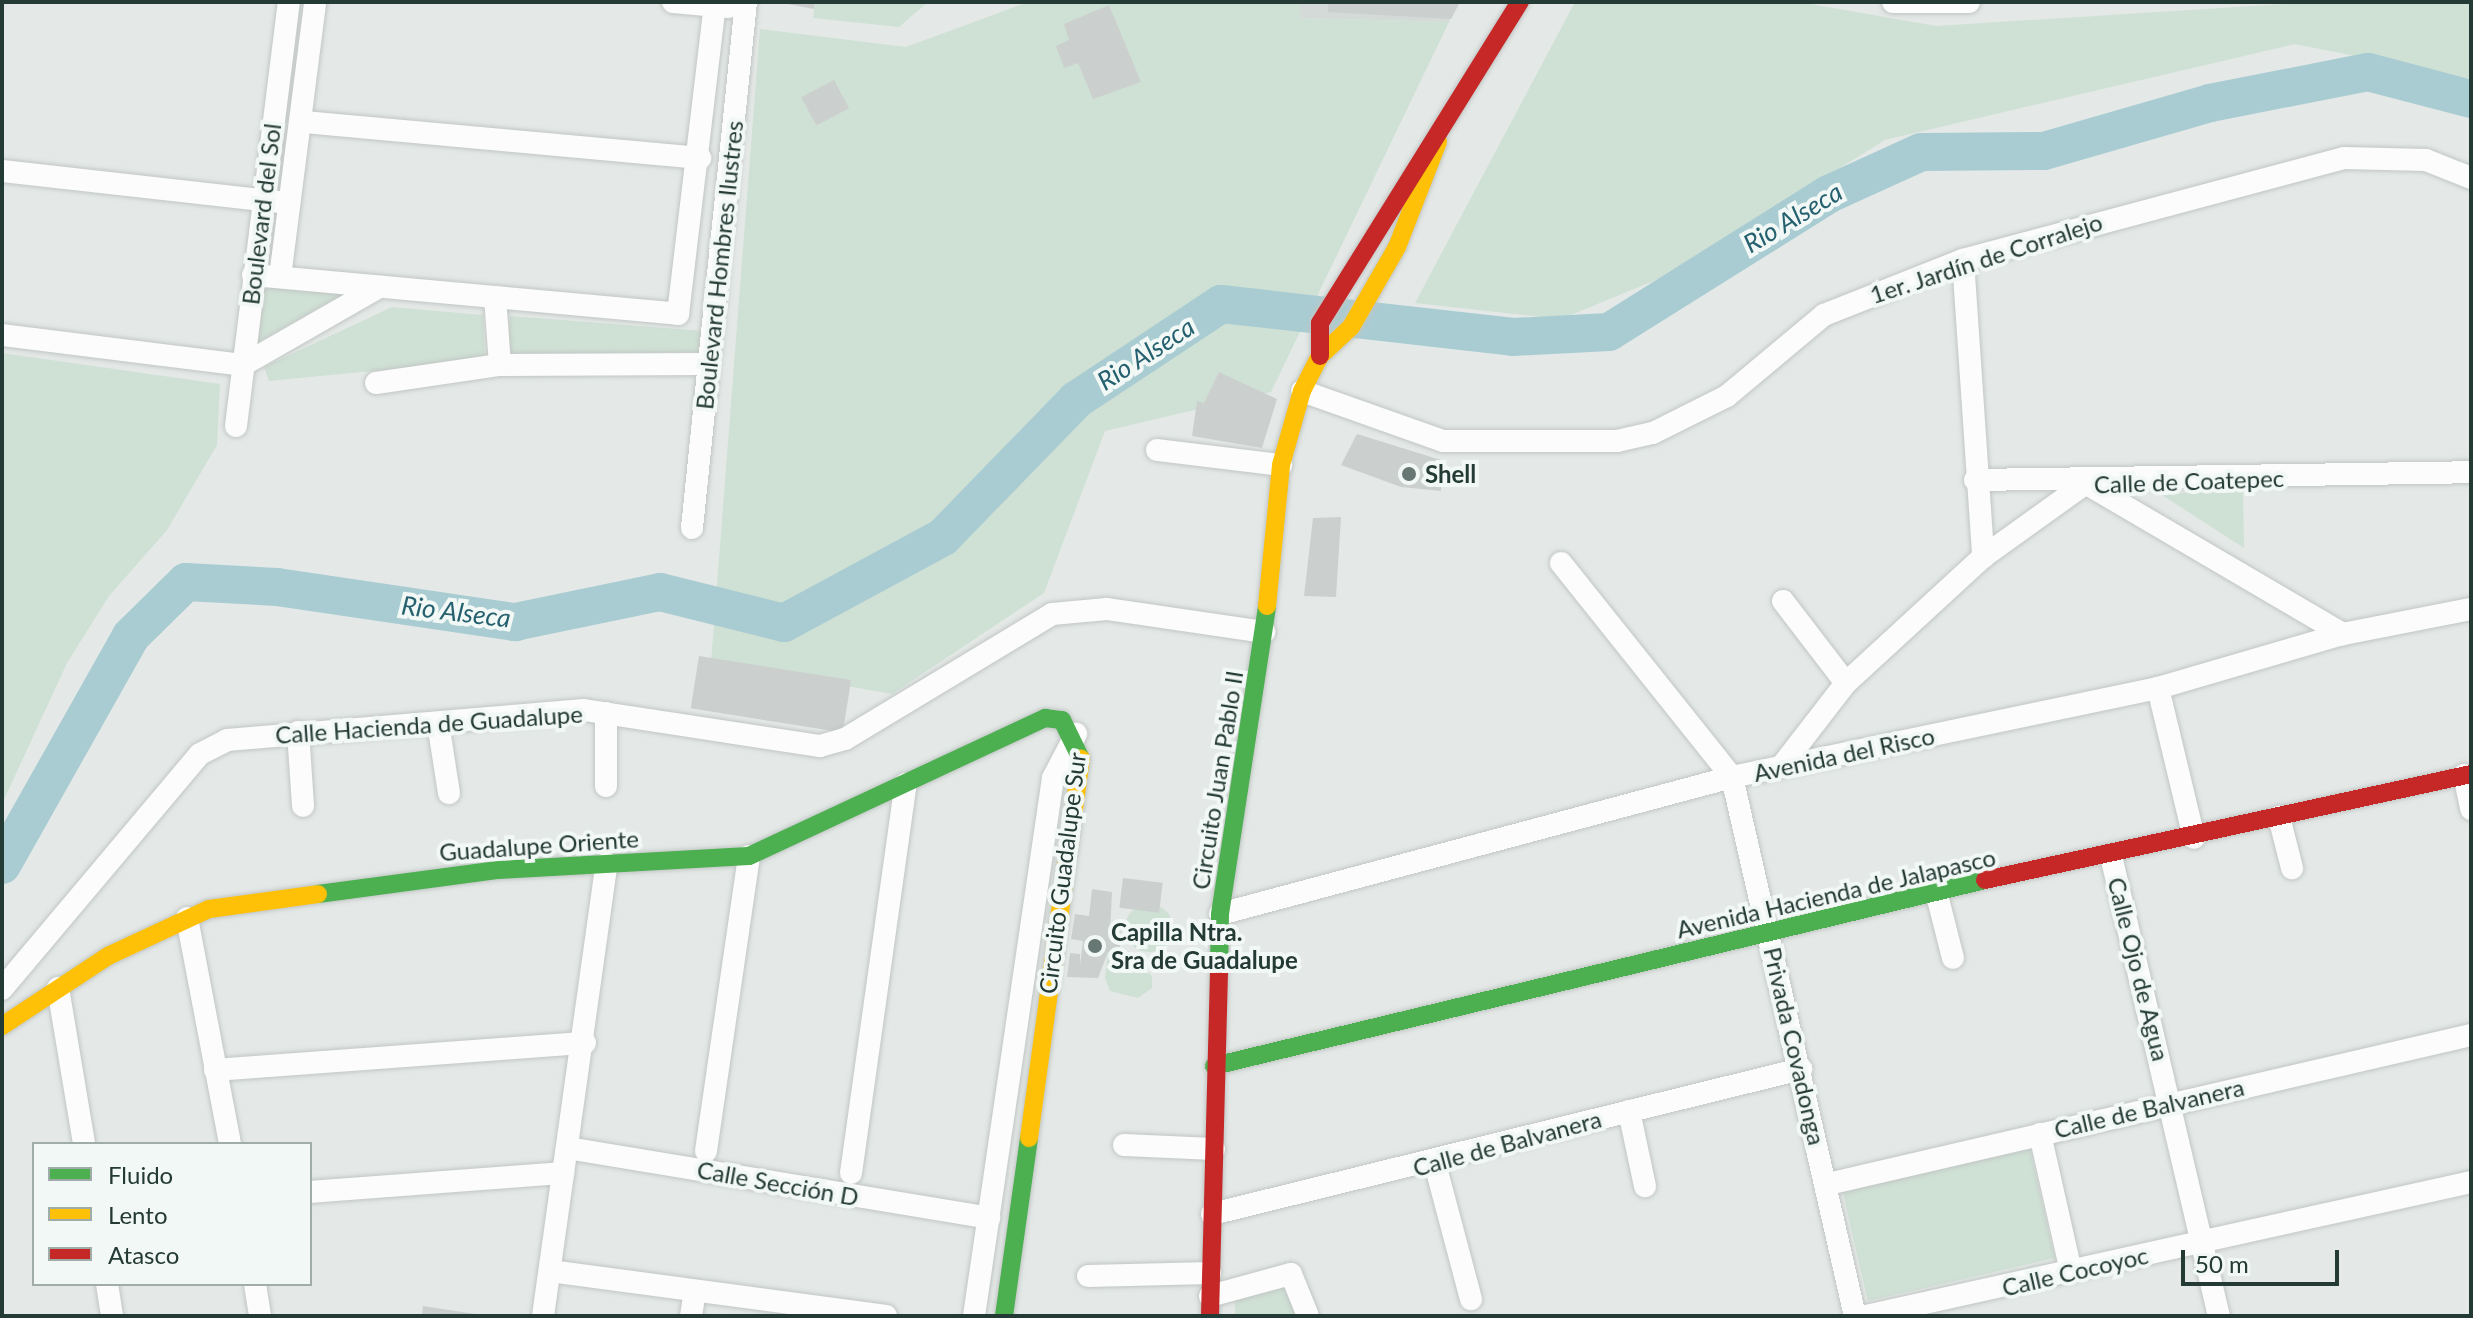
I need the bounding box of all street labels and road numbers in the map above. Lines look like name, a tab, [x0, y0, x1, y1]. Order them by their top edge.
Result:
street label: Boulevard Hombres Ilustres	[690, 119, 748, 411]
street label: Boulevard del Sol	[236, 122, 286, 306]
street label: 1er. Jardín de Corralejo	[1866, 207, 2106, 309]
street label: Calle de Coatepec	[2093, 463, 2285, 499]
street label: Circuito Juan Pablo II	[1185, 668, 1249, 892]
street label: Calle Hacienda de Guadalupe	[274, 699, 584, 749]
street label: Avenida del Risco	[1751, 721, 1937, 787]
street label: Circuito Guadalupe Sur	[1033, 751, 1091, 995]
street label: Guadalupe Oriente	[438, 824, 640, 866]
street label: Avenida Hacienda de Jalapasco	[1673, 842, 1999, 944]
street label: Calle Ojo de Agua	[2102, 874, 2176, 1064]
street label: Privada Covadonga	[1758, 944, 1832, 1148]
street label: Calle de Balvanera	[2051, 1072, 2247, 1144]
street label: Calle de Balvanera	[1410, 1104, 1604, 1182]
street label: Calle Sección D	[695, 1155, 861, 1211]
street label: Calle Cocoyoc	[1999, 1240, 2151, 1302]

